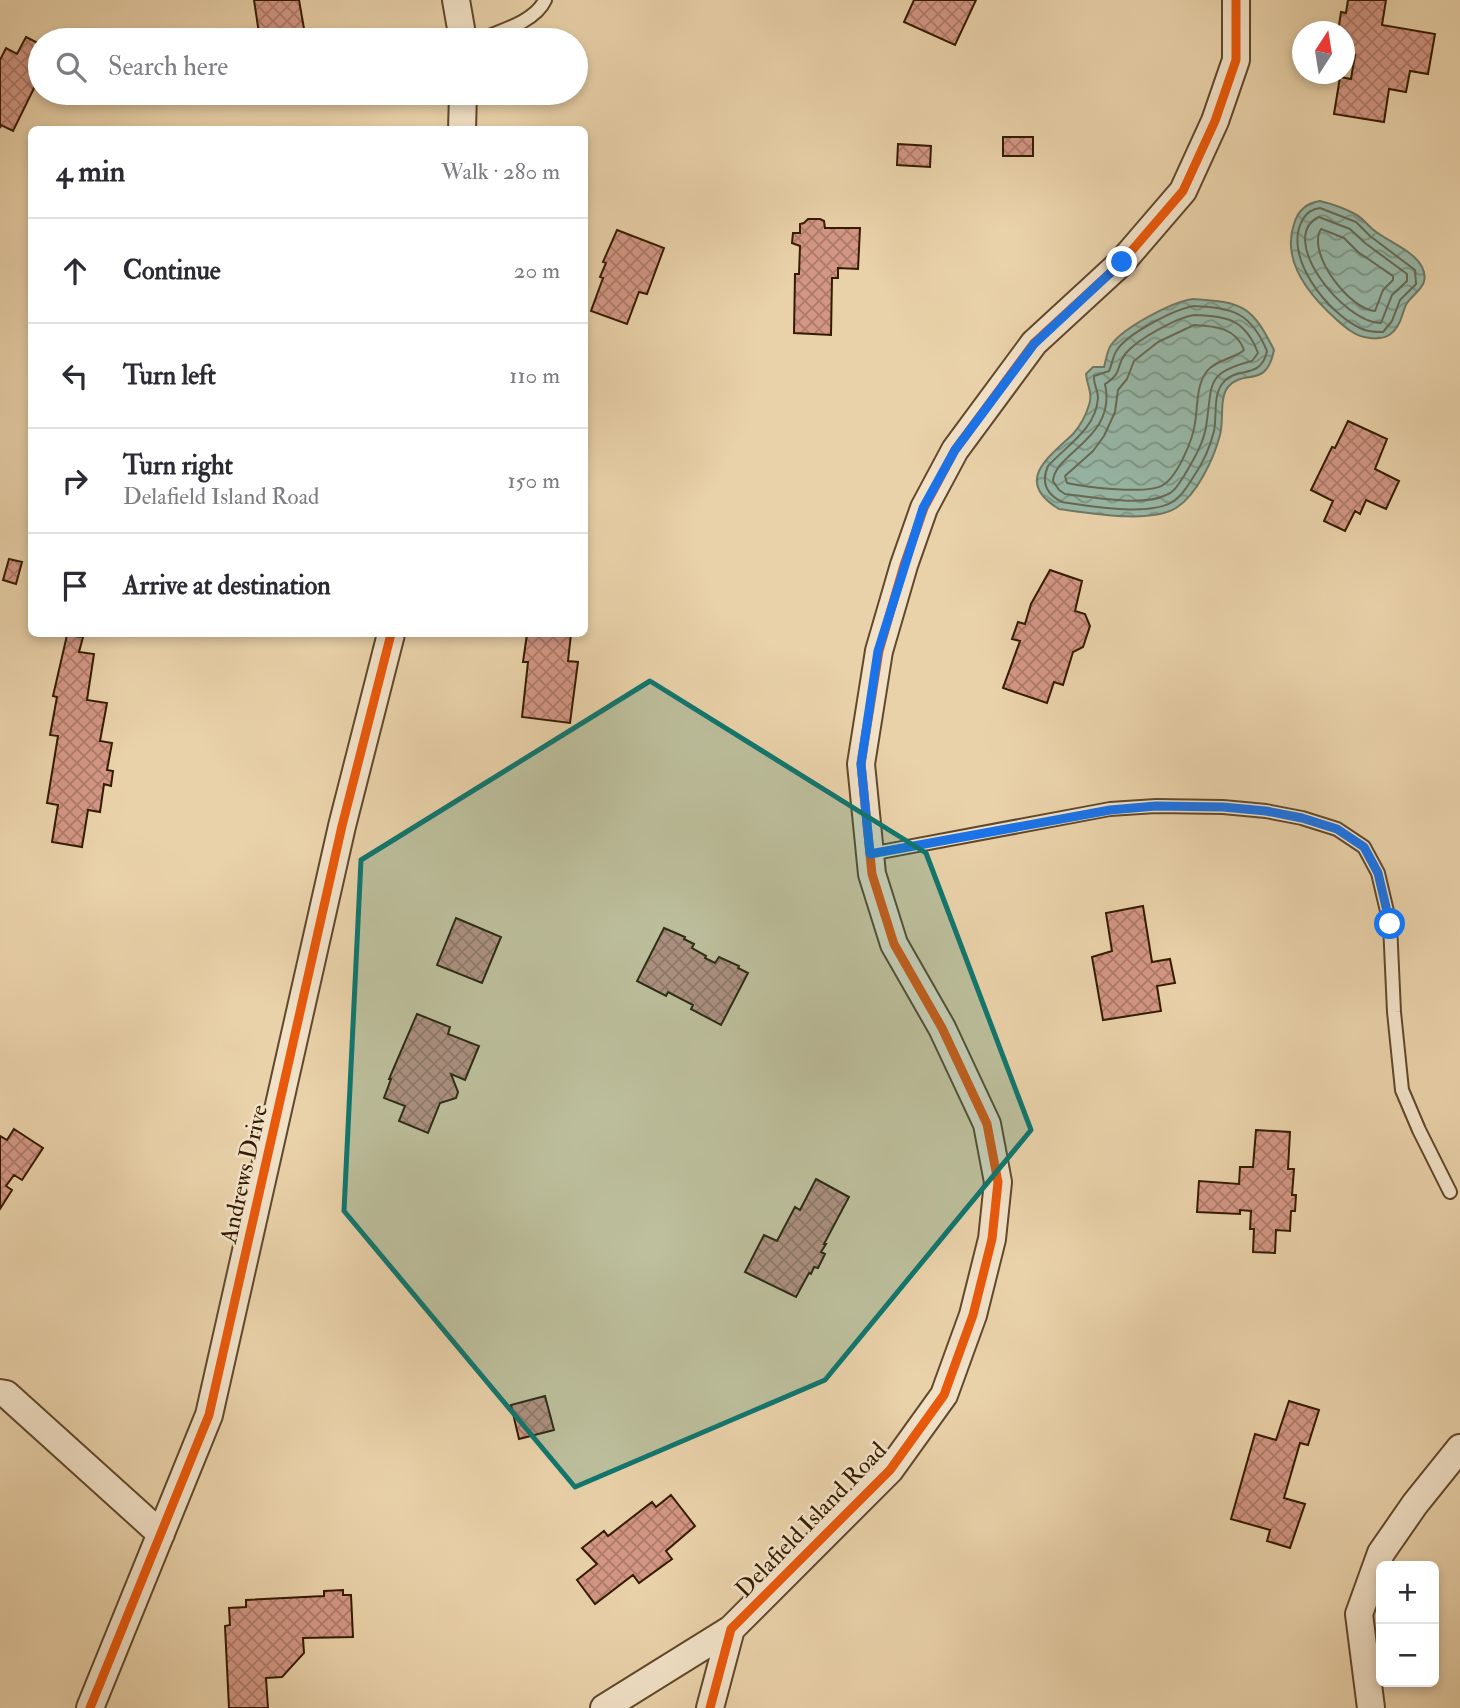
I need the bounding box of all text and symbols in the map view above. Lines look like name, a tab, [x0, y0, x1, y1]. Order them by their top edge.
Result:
north arrow	[1292, 21, 1355, 84]
search box	[28, 28, 588, 105]
icon: search	[52, 48, 90, 86]
text: Search here	[108, 51, 228, 83]
text: 4 min	[56, 153, 125, 190]
text: Walk · 280 m	[441, 157, 560, 186]
route end	[1106, 246, 1137, 277]
icon: ahead	[56, 252, 94, 290]
text: Continue	[123, 255, 221, 287]
text: 20 m	[514, 256, 560, 285]
icon: left	[56, 357, 94, 395]
text: Turn left	[123, 360, 216, 392]
text: 110 m	[509, 361, 560, 390]
text: Turn right	[123, 450, 233, 482]
icon: right	[56, 462, 94, 500]
text: 150 m	[507, 466, 560, 495]
text: Delafield Island Road	[123, 482, 319, 511]
icon: arrive	[56, 567, 94, 605]
text: Arrive at destination	[123, 570, 331, 602]
route start	[1374, 908, 1405, 939]
street label: Andrews Drive	[213, 1102, 275, 1247]
street label: Delafield Island Road	[729, 1435, 893, 1604]
map controls	[1376, 1561, 1439, 1687]
button: +	[1376, 1561, 1439, 1624]
button: −	[1376, 1624, 1439, 1687]

